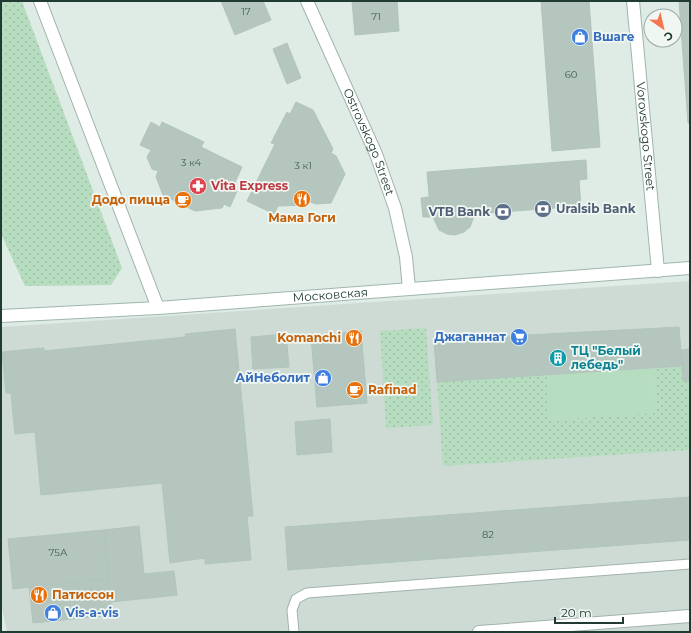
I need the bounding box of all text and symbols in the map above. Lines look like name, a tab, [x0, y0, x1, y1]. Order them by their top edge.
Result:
house number: 17	[241, 5, 251, 18]
north arrow	[643, 8, 683, 48]
house number: 71	[371, 10, 381, 23]
shop icon: Вшаге	[570, 27, 590, 47]
text: С	[661, 28, 676, 44]
place label: Вшаге	[593, 29, 635, 44]
house number: 60	[565, 68, 578, 81]
street label: Vorovskogo Street	[634, 81, 659, 192]
street label: Ostrovskogo Street	[340, 86, 398, 198]
house number: 3 к4	[181, 156, 202, 169]
house number: 3 к1	[294, 159, 312, 172]
pharmacy icon: Vita Express	[188, 176, 208, 196]
place label: Vita Express	[210, 178, 289, 193]
restaurant icon: Мама Гоги	[292, 189, 312, 209]
cafe icon: Додо пицца	[173, 190, 193, 210]
place label: Додо пицца	[92, 192, 170, 207]
bank icon: Uralsib Bank	[533, 199, 553, 219]
place label: Uralsib Bank	[556, 201, 636, 216]
bank icon: VTB Bank	[493, 202, 513, 222]
place label: VTB Bank	[427, 204, 490, 219]
place label: Мама Гоги	[268, 210, 336, 225]
street label: Московская	[292, 284, 369, 305]
supermarket icon: Джаганнат	[509, 327, 529, 347]
restaurant icon: Komanchi	[344, 328, 364, 348]
place label: Джаганнат	[434, 329, 507, 344]
place label: Komanchi	[277, 330, 341, 345]
place label: ТЦ "Белый лебедь"	[571, 343, 641, 372]
building icon: ТЦ "Белый лебедь"	[548, 348, 568, 368]
shop icon: АйНеболит	[313, 368, 333, 388]
place label: АйНеболит	[236, 370, 311, 385]
cafe icon: Rafinad	[345, 380, 365, 400]
place label: Rafinad	[368, 382, 417, 397]
house number: 82	[482, 528, 494, 541]
house number: 75А	[49, 546, 68, 559]
restaurant icon: Патиссон	[29, 585, 49, 605]
place label: Патиссон	[52, 587, 114, 602]
scale bar	[555, 599, 623, 625]
shop icon: Vis-a-vis	[43, 603, 63, 623]
place label: Vis-a-vis	[65, 605, 119, 620]
text: 20 m	[561, 605, 592, 620]

